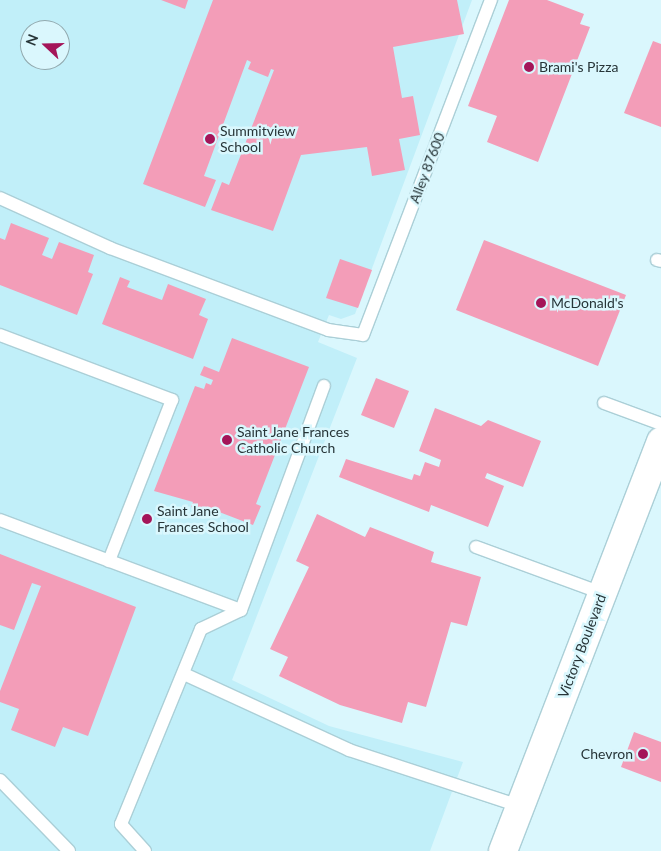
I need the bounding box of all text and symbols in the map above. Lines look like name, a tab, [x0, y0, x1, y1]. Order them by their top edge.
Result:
north arrow	[20, 20, 70, 70]
text: N	[22, 32, 41, 48]
place label: Brami's Pizza	[539, 59, 618, 75]
marker: Brami's Pizza	[523, 61, 535, 73]
place label: Summitview School	[220, 123, 296, 156]
street label: Alley 87600	[406, 130, 448, 206]
marker: Summitview School	[204, 133, 216, 145]
place label: McDonald's	[551, 295, 624, 311]
marker: McDonald's	[535, 297, 547, 309]
place label: Saint Jane Frances Catholic Church	[237, 424, 350, 457]
marker: Saint Jane Frances Catholic Church	[221, 434, 233, 446]
place label: Saint Jane Frances School	[157, 503, 249, 536]
marker: Saint Jane Frances School	[141, 513, 153, 525]
street label: Victory Boulevard	[554, 592, 610, 700]
place label: Chevron	[581, 746, 633, 762]
marker: Chevron	[637, 748, 649, 760]

